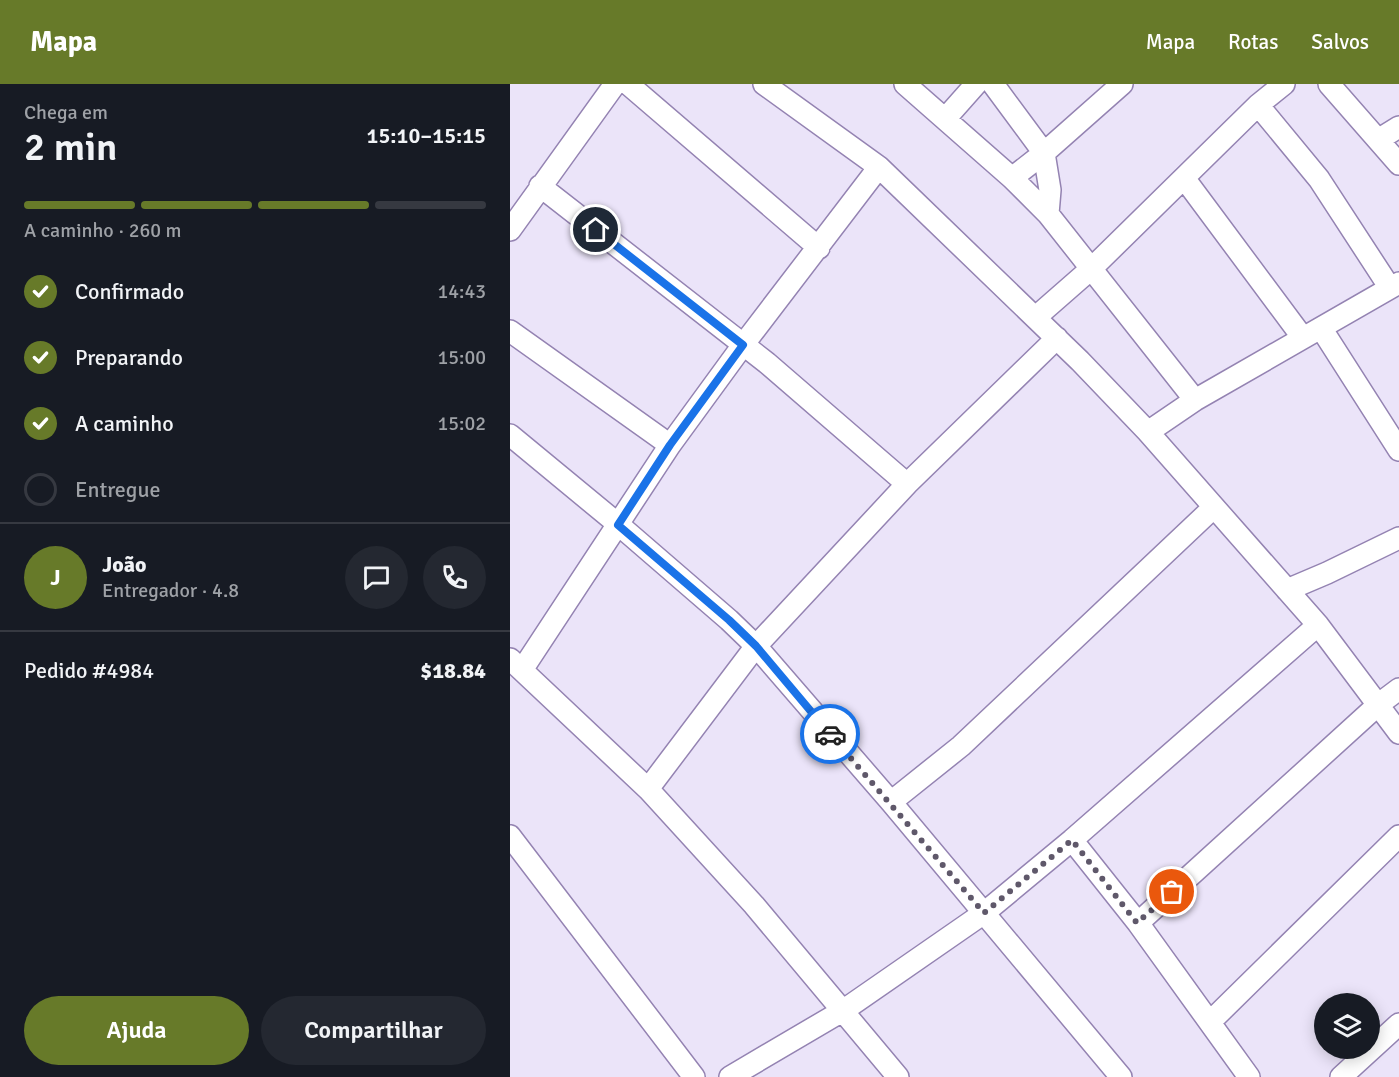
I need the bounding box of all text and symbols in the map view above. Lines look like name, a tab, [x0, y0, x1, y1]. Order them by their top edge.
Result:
text: Mapa	[30, 25, 97, 59]
text: Mapa	[1146, 29, 1195, 55]
text: Rotas	[1228, 29, 1278, 55]
text: Salvos	[1311, 29, 1369, 55]
text: Chega em	[24, 100, 108, 125]
text: 15:10–15:15	[367, 122, 486, 149]
text: 2 min	[24, 123, 117, 171]
pin	[570, 204, 621, 255]
icon: home	[579, 213, 612, 246]
text: A caminho · 260 m	[24, 218, 181, 243]
icon: check	[24, 275, 57, 308]
text: Confirmado	[75, 278, 184, 305]
text: 14:43	[437, 279, 486, 304]
icon: check	[24, 341, 57, 374]
text: Preparando	[75, 344, 183, 371]
text: 15:00	[437, 345, 486, 370]
icon: check	[24, 407, 57, 440]
text: A caminho	[75, 410, 174, 437]
text: 15:02	[437, 411, 486, 436]
text: Entregue	[75, 476, 160, 503]
button: chat	[345, 546, 408, 609]
button: phone	[423, 546, 486, 609]
text: João	[102, 551, 147, 578]
text: J	[50, 564, 61, 591]
text: Entregador · 4.8	[102, 578, 239, 603]
text: Pedido #4984	[24, 657, 154, 684]
text: $18.84	[420, 657, 486, 684]
courier	[800, 704, 860, 764]
icon: car	[814, 718, 847, 751]
pin	[1146, 866, 1197, 917]
icon: bag	[1155, 875, 1188, 908]
map controls	[1314, 993, 1380, 1059]
button: layers	[1314, 993, 1380, 1059]
button: Ajuda	[24, 996, 249, 1065]
button: Compartilhar	[261, 996, 486, 1065]

